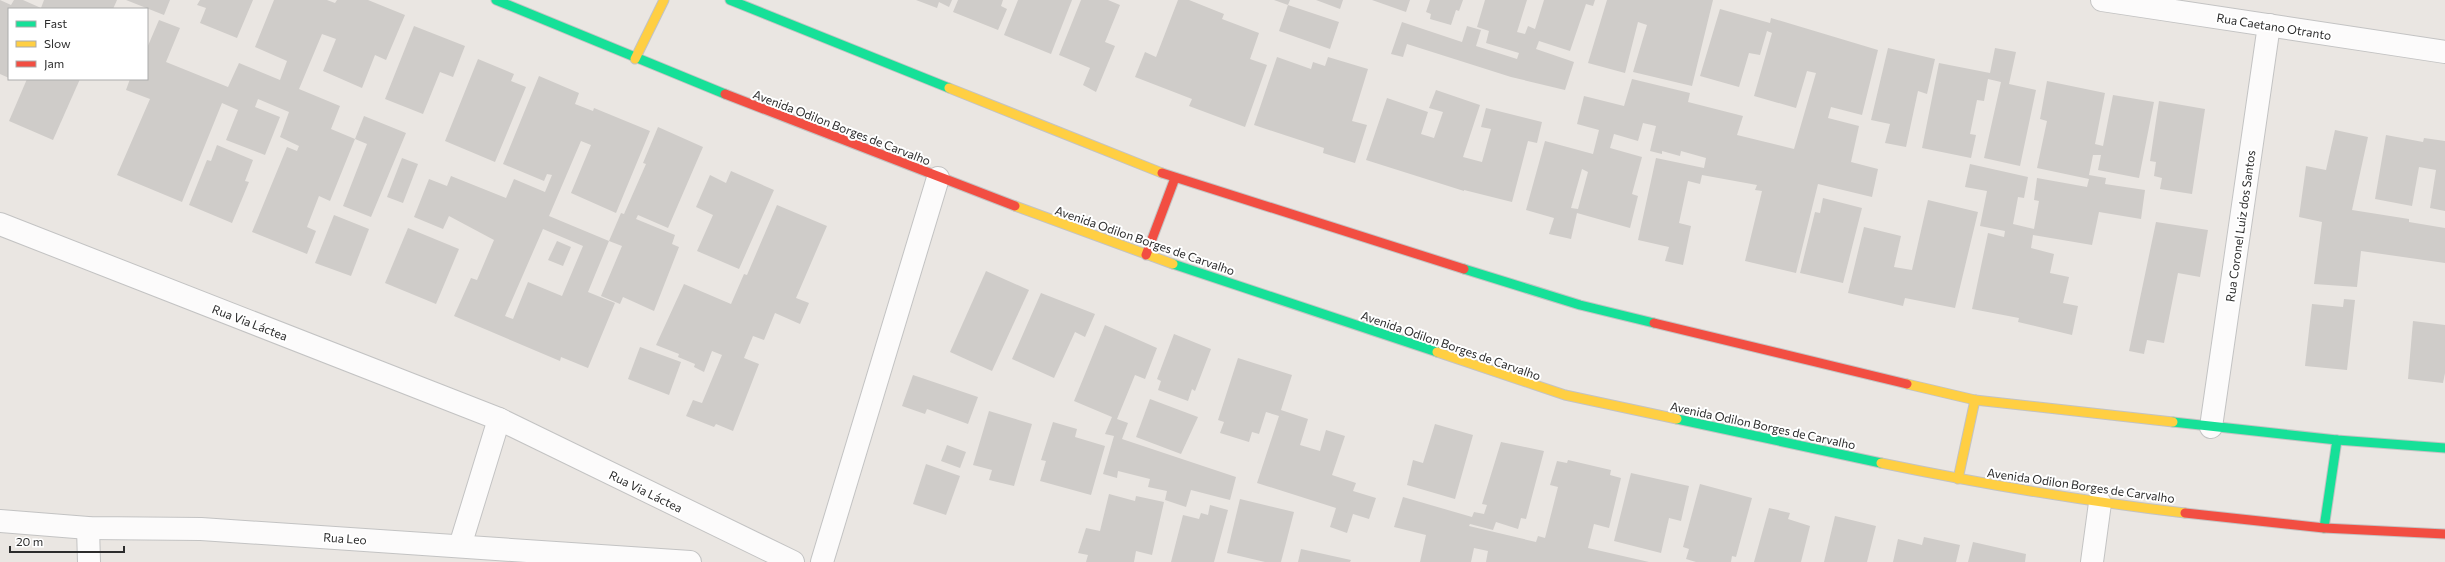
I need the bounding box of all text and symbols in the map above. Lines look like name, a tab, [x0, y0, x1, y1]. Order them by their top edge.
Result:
legend	[8, 8, 148, 80]
street label: Rua Caetano Otranto	[2216, 10, 2332, 42]
text: Fast	[44, 16, 67, 30]
text: Slow	[44, 36, 71, 50]
text: Jam	[44, 56, 64, 71]
street label: Avenida Odilon Borges de Carvalho	[751, 87, 933, 167]
street label: Rua Coronel Luiz dos Santos	[2222, 149, 2258, 303]
street label: Avenida Odilon Borges de Carvalho	[1053, 203, 1237, 277]
street label: Rua Via Láctea	[210, 301, 290, 343]
street label: Avenida Odilon Borges de Carvalho	[1359, 308, 1543, 382]
street label: Avenida Odilon Borges de Carvalho	[1669, 398, 1857, 452]
street label: Avenida Odilon Borges de Carvalho	[1986, 465, 2176, 505]
street label: Rua Via Láctea	[607, 467, 685, 515]
scale bar	[10, 528, 124, 554]
street label: Rua Leo	[323, 529, 367, 547]
text: 20 m	[16, 534, 43, 548]

